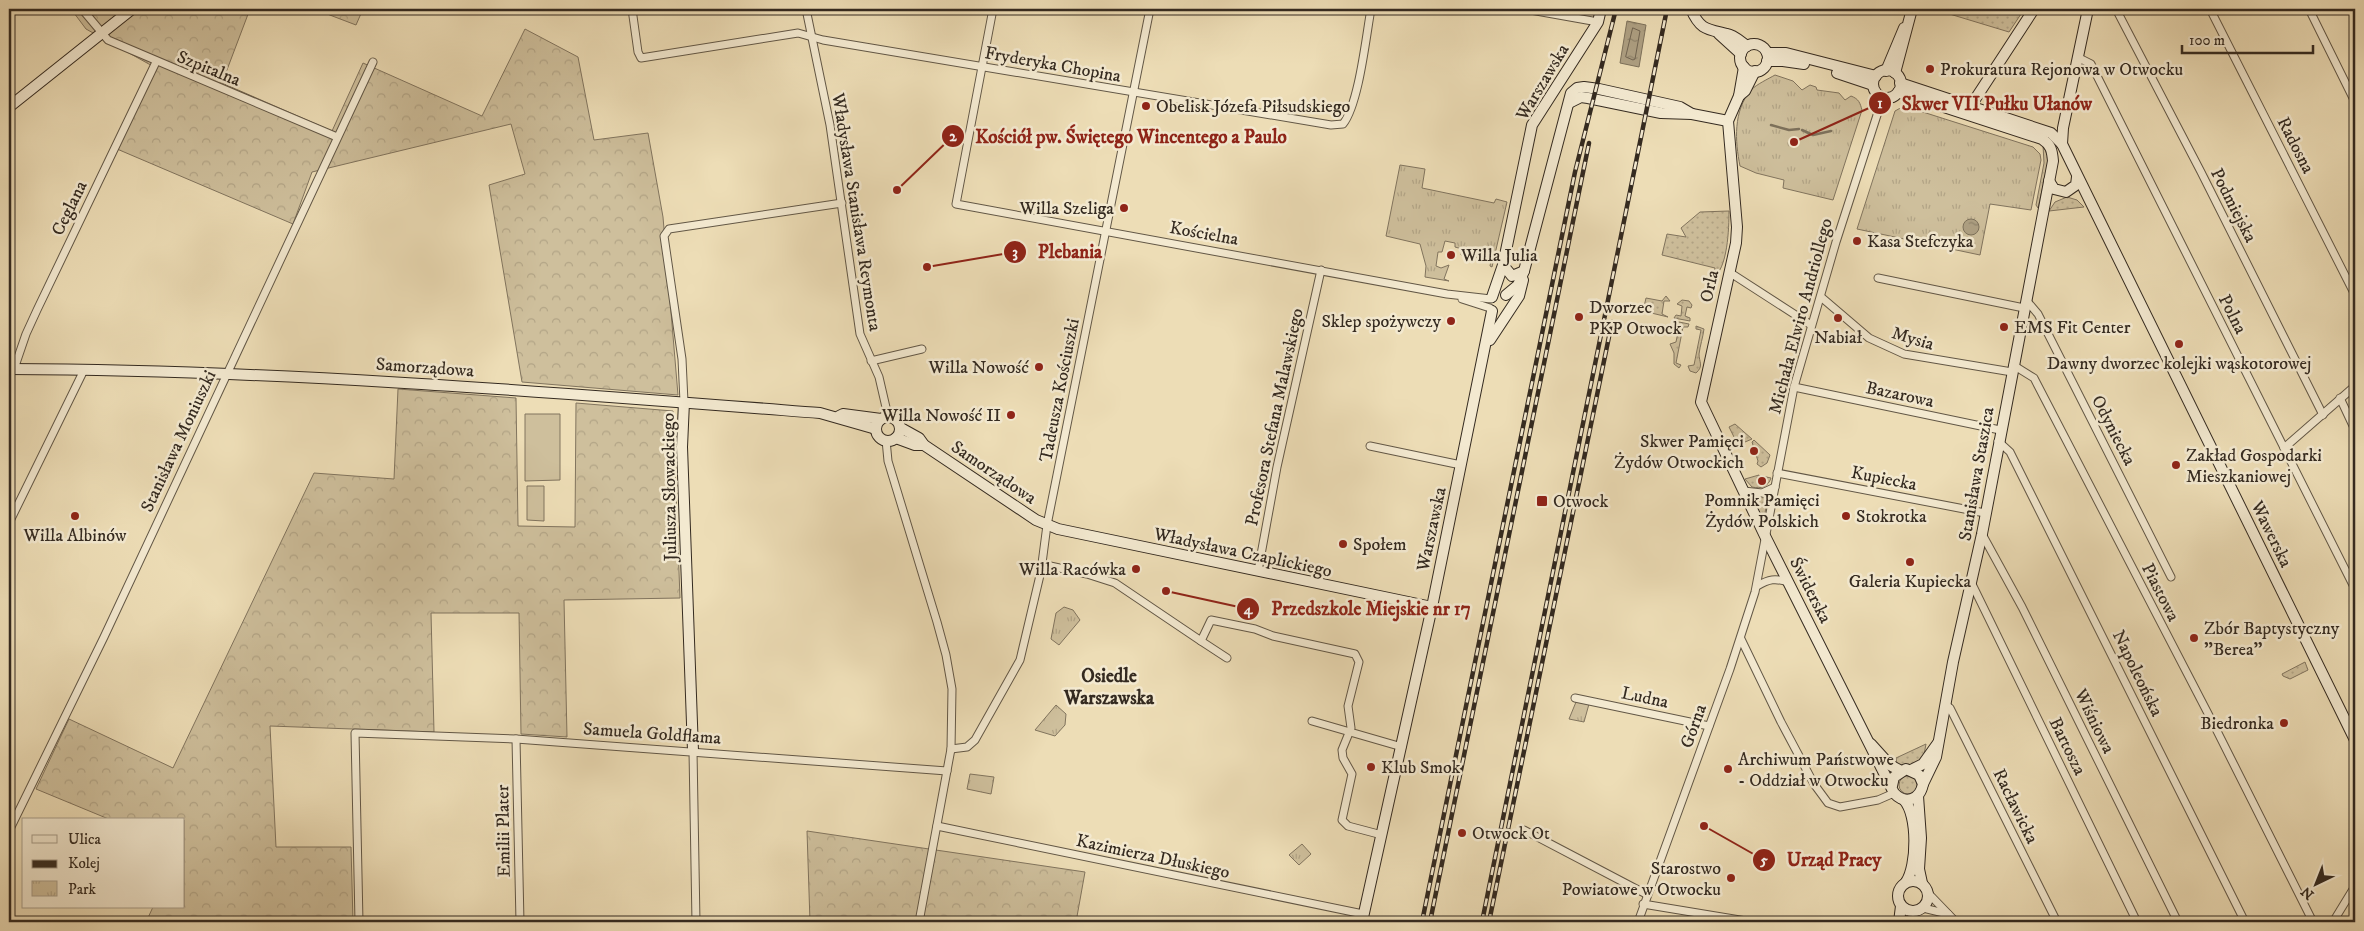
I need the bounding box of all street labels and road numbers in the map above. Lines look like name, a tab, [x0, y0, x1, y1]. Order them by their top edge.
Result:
street label: Warszawska	[1511, 40, 1574, 126]
street label: Fryderyka Chopina	[983, 42, 1123, 88]
street label: Szpitalna	[174, 46, 244, 92]
street label: Władysława Stanisława Reymonta	[826, 91, 886, 333]
street label: Radosna	[2272, 114, 2319, 178]
street label: Podmiejska	[2205, 165, 2261, 247]
street label: Ceglana	[47, 177, 93, 239]
street label: Michała Elwiro Andriollego	[1764, 216, 1838, 417]
street label: Kościelna	[1168, 217, 1240, 251]
street label: Orla	[1696, 268, 1724, 304]
street label: Polna	[2213, 291, 2251, 338]
street label: Profesora Stefana Malawskiego	[1241, 306, 1309, 528]
street label: Tadeusza Kościuszki	[1035, 317, 1085, 464]
street label: Mysia	[1889, 322, 1937, 356]
street label: Samorządowa	[375, 354, 475, 382]
street label: Stanisława Moniuszki	[136, 367, 221, 516]
street label: Bazarowa	[1864, 377, 1936, 413]
street label: Odyniecka	[2086, 392, 2140, 470]
street label: Stanisława Staszica	[1954, 405, 2000, 543]
street label: Juliusza Słowackiego	[658, 412, 682, 563]
street label: Samorządowa	[947, 436, 1041, 510]
street label: Kupiecka	[1849, 462, 1919, 496]
street label: Warszawska	[1412, 485, 1452, 574]
street label: Wawerska	[2245, 497, 2297, 572]
street label: Władysława Czaplickiego	[1151, 523, 1334, 583]
street label: Świderska	[1784, 553, 1837, 627]
street label: Piastowa	[2136, 560, 2184, 626]
street label: Napoleońska	[2107, 627, 2168, 720]
street label: Ludna	[1619, 682, 1671, 714]
street label: Wiśniowa	[2069, 685, 2119, 758]
street label: Górna	[1676, 701, 1712, 751]
street label: Bartosza	[2044, 714, 2091, 779]
street label: Samuela Goldflama	[582, 718, 722, 750]
street label: Racławicka	[1988, 765, 2043, 848]
street label: Emilii Plater	[492, 784, 516, 878]
street label: Kazimierza Dłuskiego	[1074, 830, 1232, 884]

